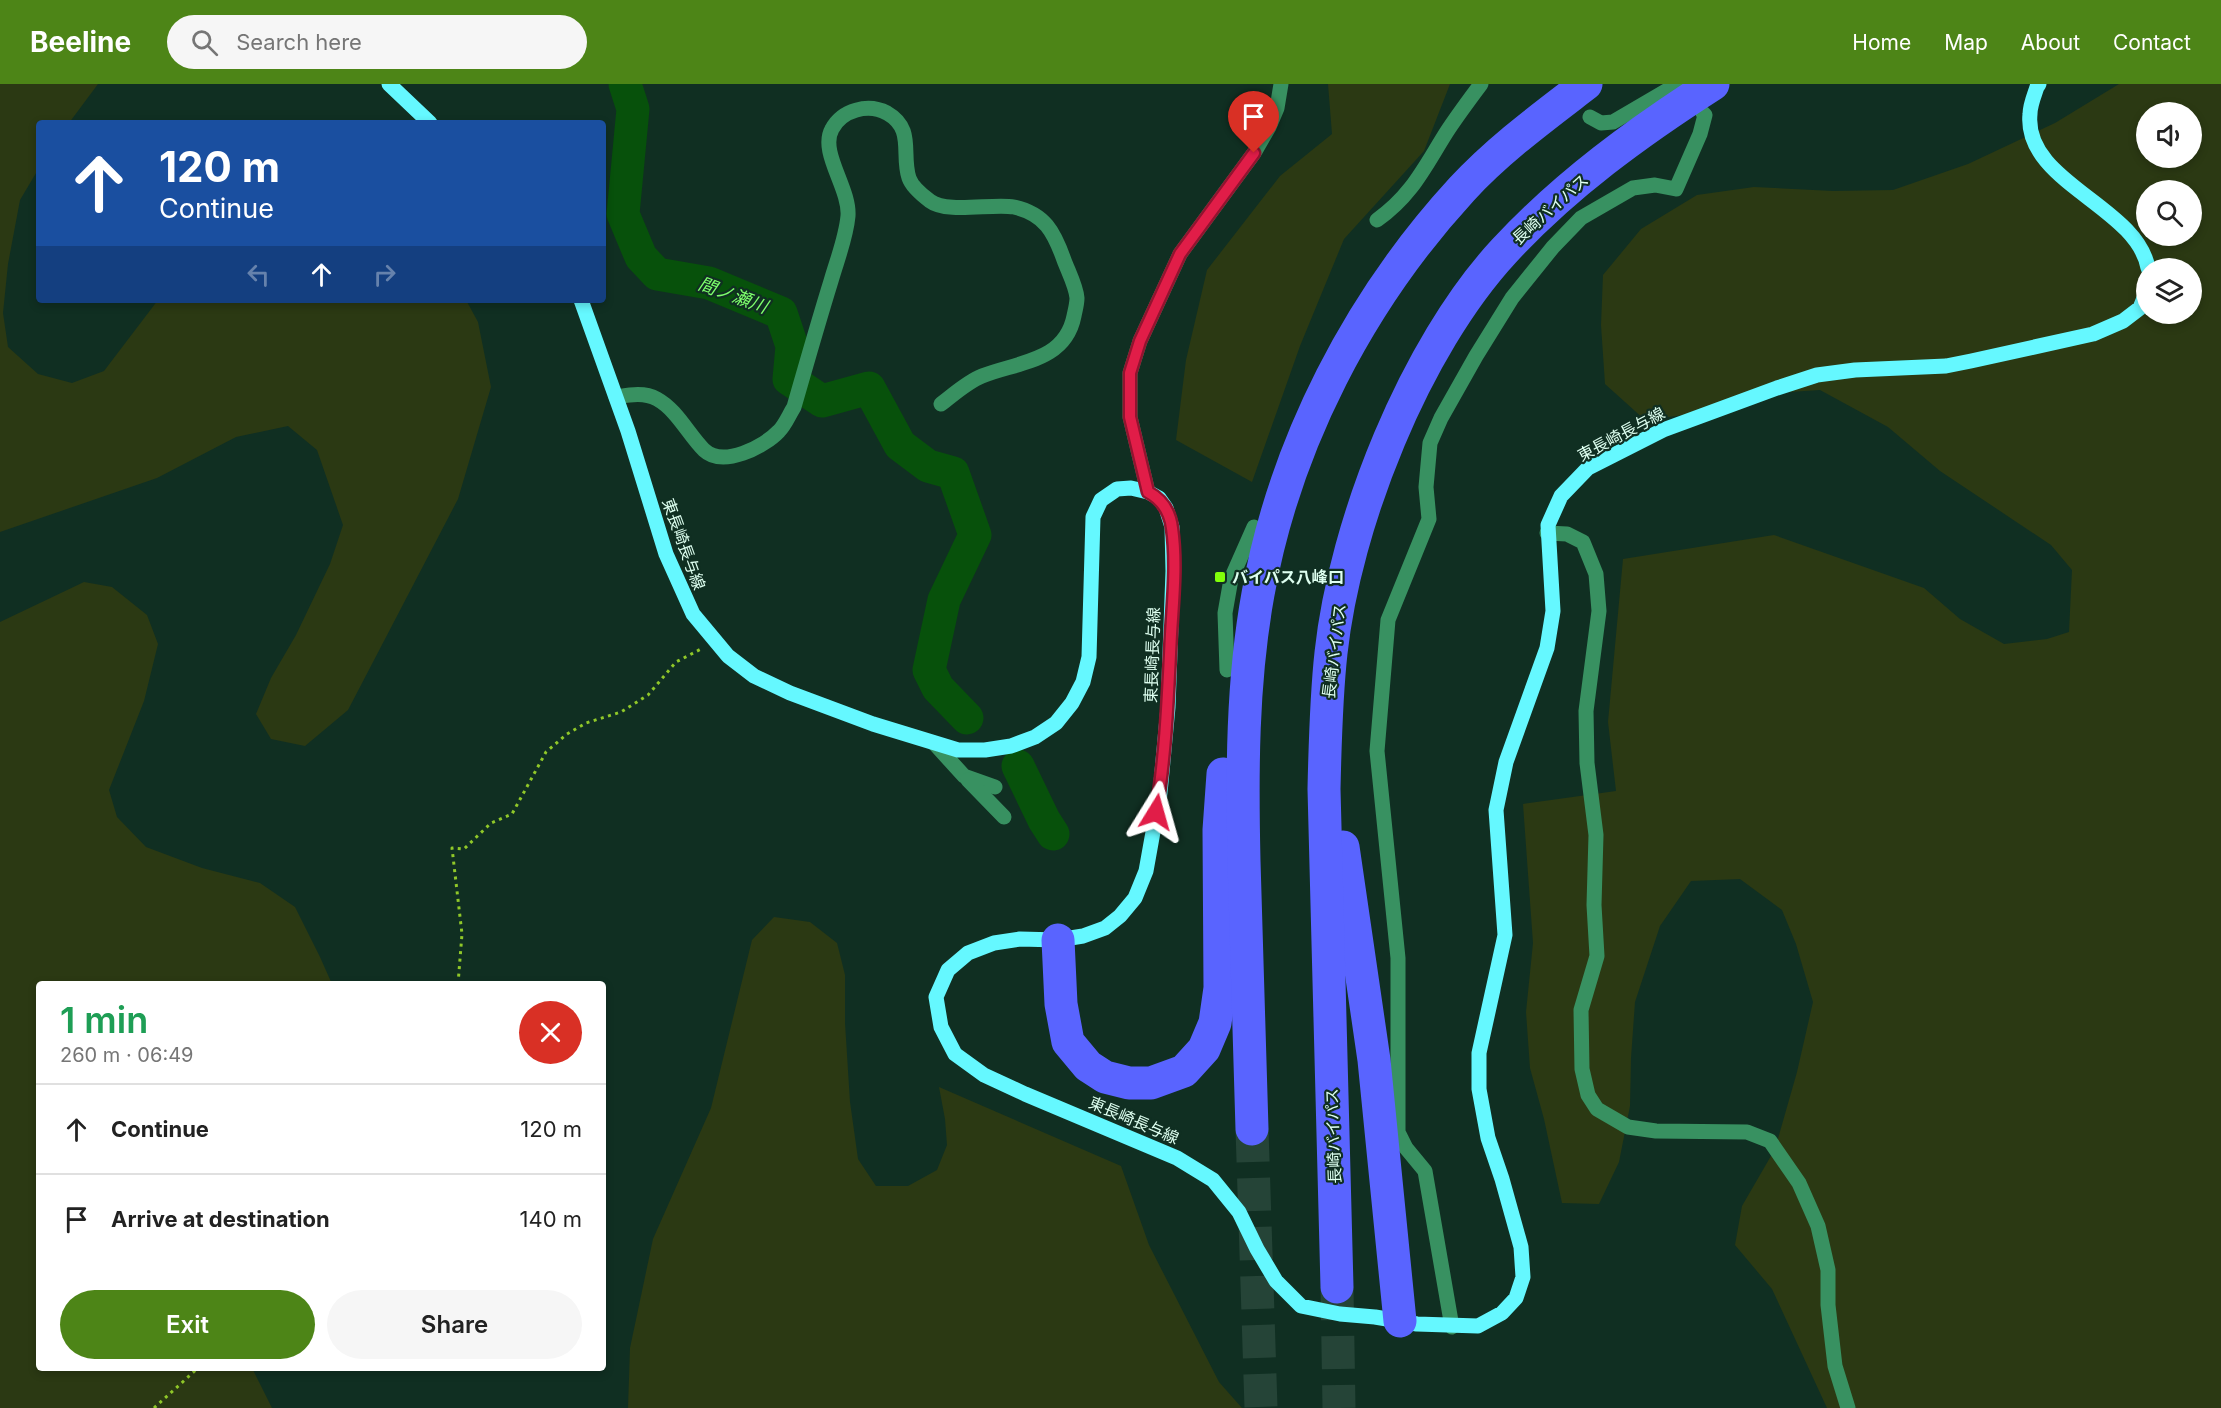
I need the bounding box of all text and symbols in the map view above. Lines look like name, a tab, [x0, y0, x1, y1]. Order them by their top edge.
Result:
search box	[167, 15, 587, 69]
text: Beeline	[30, 25, 131, 59]
icon: search	[188, 26, 221, 59]
text: Search here	[236, 29, 362, 55]
text: Home	[1852, 30, 1911, 55]
text: Map	[1944, 30, 1988, 55]
text: About	[2021, 30, 2080, 55]
text: Contact	[2113, 30, 2191, 55]
pin	[1228, 91, 1279, 153]
icon: arrive	[1237, 100, 1270, 133]
map controls	[2136, 102, 2202, 324]
button: sound	[2136, 102, 2202, 168]
text: 120 m	[159, 141, 280, 192]
icon: ahead	[60, 144, 138, 222]
street label: 長崎バイパス	[1508, 170, 1592, 248]
button: search	[2136, 180, 2202, 246]
text: Continue	[159, 192, 274, 225]
icon: left	[242, 258, 275, 291]
icon: ahead	[305, 258, 338, 291]
icon: right	[368, 258, 401, 291]
button: layers	[2136, 258, 2202, 324]
water label: 間ノ瀬川	[696, 273, 772, 318]
street label: 東長崎長与線	[1574, 403, 1668, 465]
street label: 東長崎長与線	[658, 495, 710, 593]
place label: バイパス八峰口	[1232, 567, 1344, 587]
marker: バイパス八峰口	[1213, 570, 1227, 584]
street label: 長崎バイパス	[1318, 602, 1350, 700]
street label: 東長崎長与線	[1140, 607, 1164, 703]
position arrow	[1124, 780, 1188, 844]
text: 1 min	[60, 998, 148, 1042]
button: close	[519, 1001, 582, 1064]
text: 260 m · 06:49	[60, 1043, 193, 1067]
street label: 長崎バイパス	[1321, 1088, 1345, 1184]
street label: 東長崎長与線	[1086, 1092, 1182, 1148]
icon: ahead	[60, 1113, 93, 1146]
text: Continue	[111, 1116, 209, 1142]
text: 120 m	[520, 1116, 582, 1142]
icon: arrive	[60, 1203, 93, 1236]
text: Arrive at destination	[111, 1206, 330, 1232]
text: 140 m	[520, 1206, 582, 1232]
button: Exit	[60, 1290, 315, 1359]
button: Share	[327, 1290, 582, 1359]

